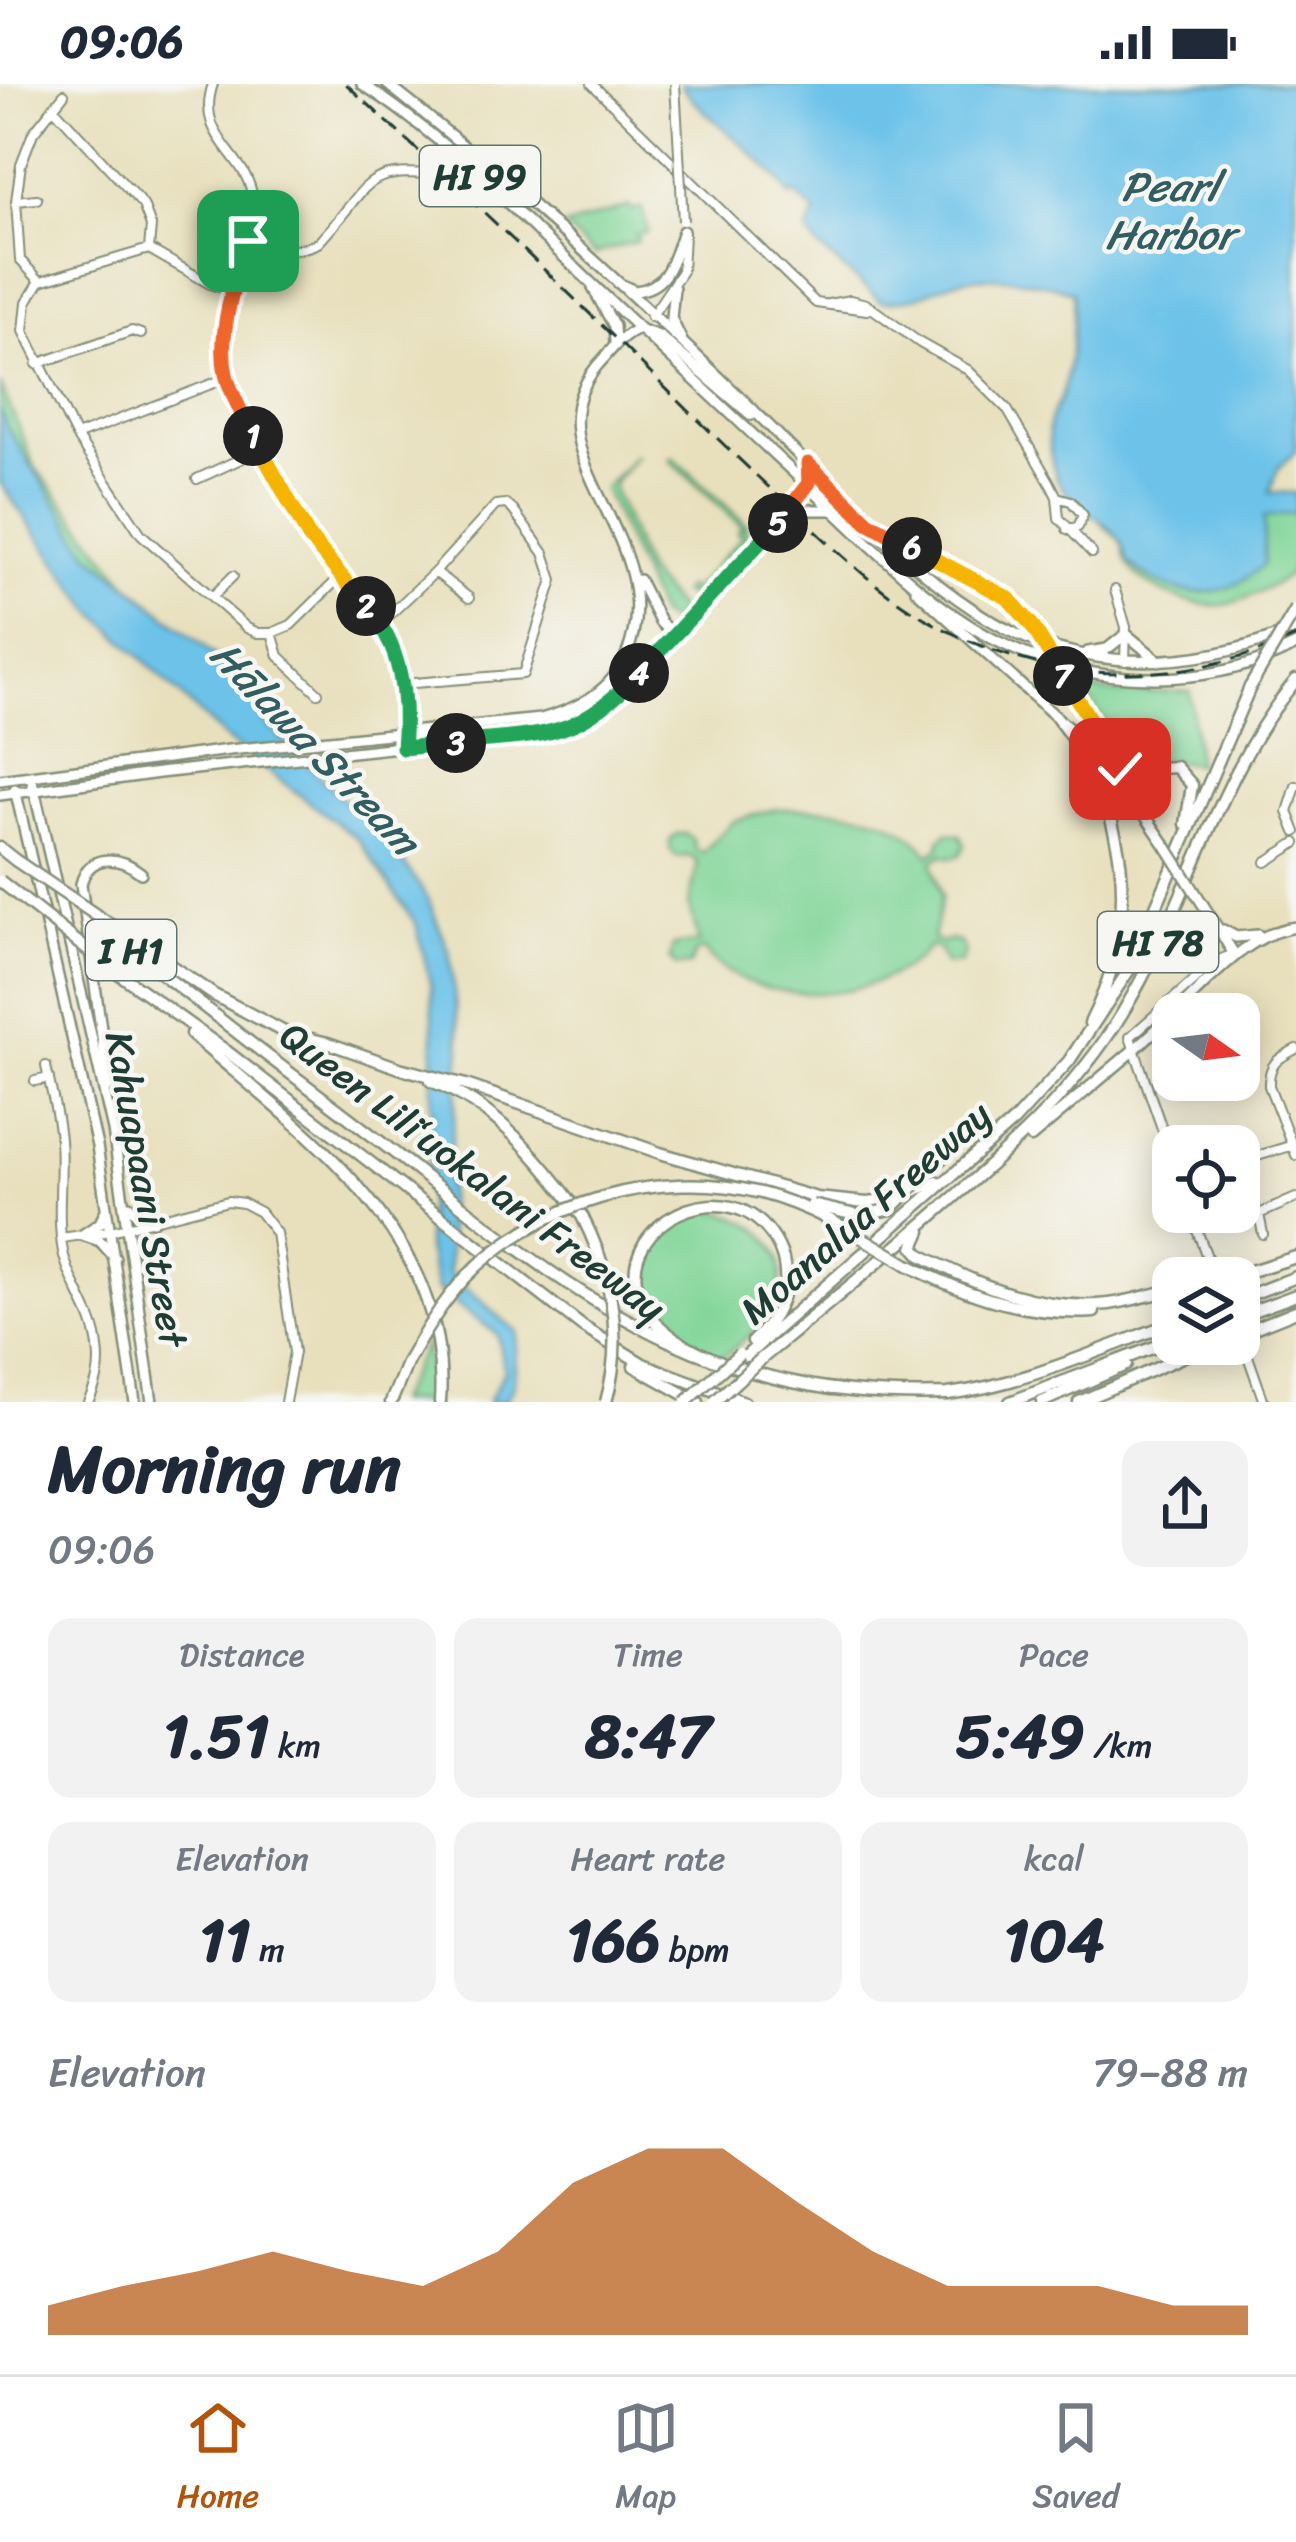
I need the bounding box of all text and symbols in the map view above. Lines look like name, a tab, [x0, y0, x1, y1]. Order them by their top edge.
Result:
text: 09:06	[60, 2, 184, 82]
road number: HI 99	[420, 146, 540, 206]
water label: Pearl Harbor	[1105, 150, 1241, 272]
pin	[197, 190, 299, 292]
icon: arrive	[215, 208, 281, 274]
pin: 1	[223, 406, 283, 466]
text: 1	[246, 407, 260, 465]
pin: 5	[748, 493, 808, 553]
text: 5	[768, 494, 788, 552]
pin: 6	[882, 517, 942, 577]
text: 6	[903, 518, 921, 576]
pin: 2	[336, 576, 396, 636]
text: 2	[356, 577, 376, 635]
water label: Hālawa Stream	[192, 622, 441, 876]
pin: 4	[609, 643, 669, 703]
text: 4	[629, 644, 649, 702]
pin: 7	[1033, 646, 1093, 706]
text: 7	[1054, 647, 1072, 705]
pin: 3	[426, 713, 486, 773]
text: 3	[447, 714, 465, 772]
pin	[1069, 718, 1171, 820]
icon: check	[1087, 736, 1153, 802]
road number: HI 78	[1098, 912, 1218, 972]
road number: I H1	[86, 920, 176, 980]
north arrow	[1152, 993, 1260, 1101]
map controls	[1152, 993, 1260, 1365]
street label: Queen Liliʻuokalani Freeway	[264, 1002, 681, 1340]
street label: Kahuapaani Street	[85, 1026, 208, 1354]
street label: Moanalua Freeway	[723, 1082, 1008, 1342]
button: locate	[1152, 1125, 1260, 1233]
button: layers	[1152, 1257, 1260, 1365]
text: Morning run	[48, 1411, 401, 1528]
button: share	[1122, 1441, 1248, 1567]
text: 09:06	[48, 1515, 155, 1584]
text: Distance	[179, 1626, 305, 1684]
text: Time	[613, 1626, 683, 1684]
text: Pace	[1019, 1626, 1089, 1684]
text: 1.51	[163, 1684, 269, 1790]
text: 8:47	[585, 1684, 711, 1790]
text: 5:49	[956, 1684, 1085, 1790]
text: km	[269, 1717, 321, 1775]
text: /km	[1085, 1717, 1152, 1775]
text: Elevation	[175, 1830, 309, 1888]
text: Heart rate	[571, 1830, 725, 1888]
text: kcal	[1024, 1830, 1084, 1888]
text: 11	[199, 1888, 251, 1994]
text: 166	[566, 1888, 660, 1994]
text: 104	[1003, 1888, 1105, 1994]
text: m	[251, 1921, 285, 1979]
text: bpm	[660, 1921, 730, 1979]
text: Elevation	[48, 2038, 206, 2107]
text: 79–88 m	[1093, 2038, 1248, 2107]
tab: Home	[177, 2395, 259, 2525]
tab: Map	[613, 2395, 679, 2525]
tab: Saved	[1032, 2395, 1119, 2525]

